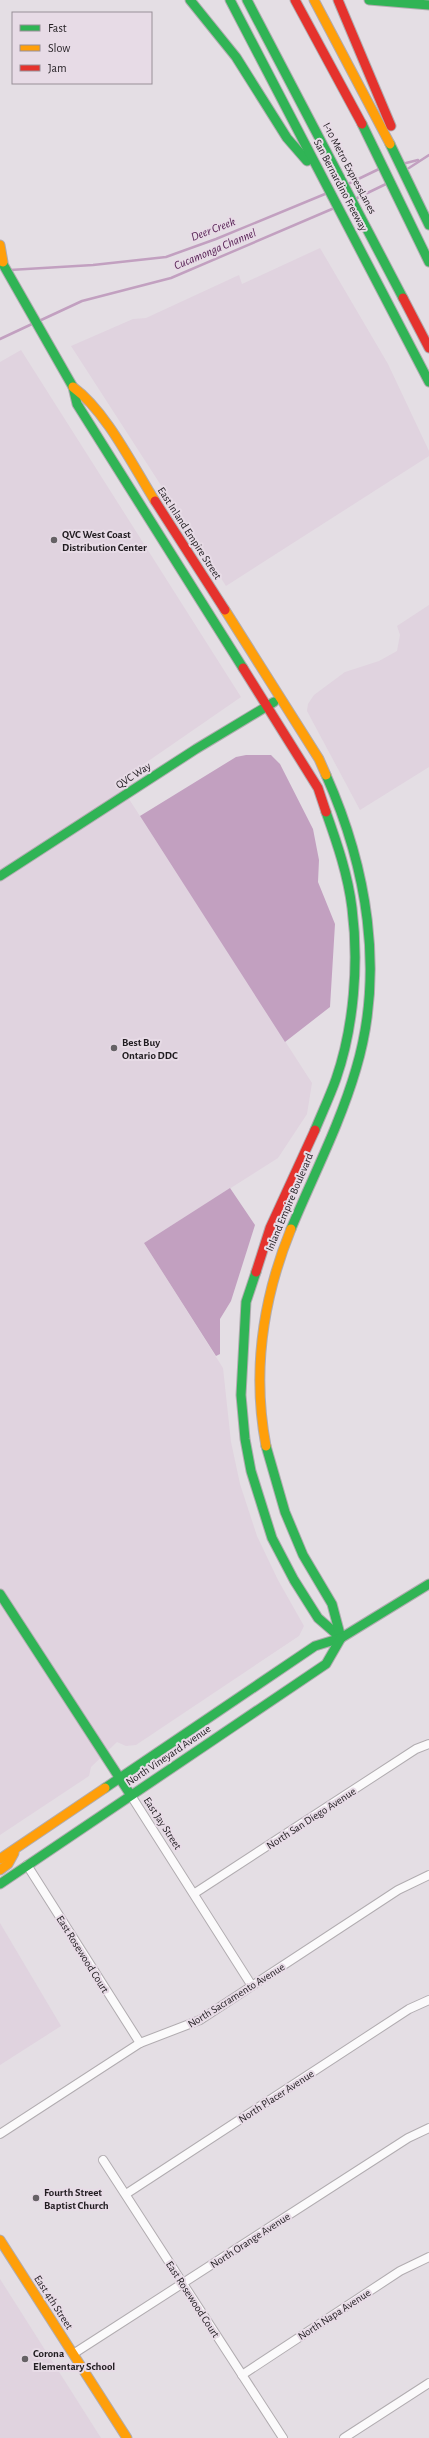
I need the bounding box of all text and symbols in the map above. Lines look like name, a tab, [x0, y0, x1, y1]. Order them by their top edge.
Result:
legend	[12, 12, 152, 84]
text: Fast	[48, 22, 67, 34]
text: Slow	[48, 42, 70, 54]
text: Jam	[48, 62, 67, 74]
street label: I-10 Metro ExpressLanes	[321, 121, 378, 216]
street label: San Bernardino Freeway	[312, 138, 370, 233]
water label: Deer Creek	[189, 215, 237, 243]
water label: Cucamonga Channel	[172, 226, 258, 272]
street label: East Inland Empire Street	[156, 485, 224, 582]
place label: QVC West Coast Distribution Center	[62, 529, 147, 553]
marker: QVC West Coast Distribution Center	[49, 535, 59, 545]
street label: QVC Way	[114, 760, 153, 791]
place label: Best Buy Ontario DDC	[122, 1037, 178, 1061]
marker: Best Buy Ontario DDC	[109, 1043, 119, 1053]
street label: Inland Empire Boulevard	[264, 1151, 315, 1253]
street label: North Vineyard Avenue	[124, 1723, 213, 1788]
street label: North San Diego Avenue	[265, 1785, 358, 1851]
street label: East Jay Street	[142, 1795, 184, 1852]
street label: East Rosewood Court	[54, 1914, 111, 1995]
street label: North Sacramento Avenue	[186, 1961, 287, 2030]
street label: North Placer Avenue	[237, 2068, 316, 2125]
place label: Fourth Street Baptist Church	[44, 2187, 109, 2211]
marker: Fourth Street Baptist Church	[31, 2193, 41, 2203]
street label: North Orange Avenue	[208, 2211, 292, 2270]
street label: East Rosewood Court	[164, 2259, 222, 2340]
street label: East 4th Street	[32, 2273, 75, 2332]
street label: North Napa Avenue	[296, 2287, 373, 2342]
place label: Corona Elementary School	[33, 2348, 115, 2372]
marker: Corona Elementary School	[20, 2354, 30, 2364]

